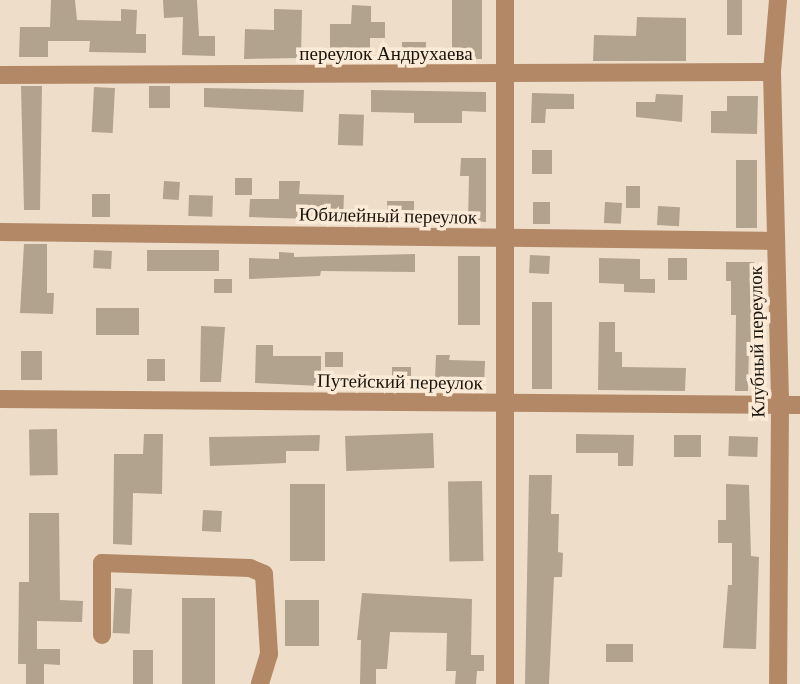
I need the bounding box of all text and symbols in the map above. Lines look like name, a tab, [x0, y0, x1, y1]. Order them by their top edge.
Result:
street label: переулок Андрухаева	[299, 43, 473, 65]
street label: Юбилейный переулок	[299, 203, 477, 229]
street label: Клубный переулок	[744, 266, 770, 418]
street label: Путейский переулок	[317, 369, 483, 395]

